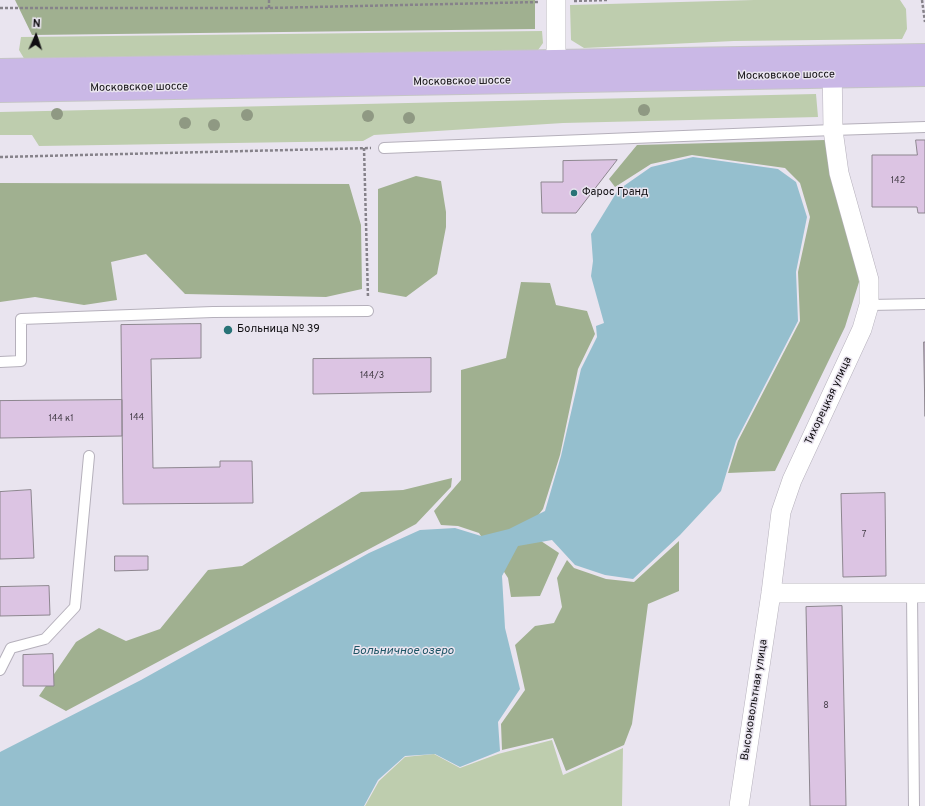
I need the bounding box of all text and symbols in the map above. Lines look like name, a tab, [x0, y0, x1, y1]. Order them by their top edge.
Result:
north arrow	[16, 16, 56, 56]
text: N	[32, 17, 41, 31]
street label: Московское шоссе	[737, 69, 835, 83]
street label: Московское шоссе	[413, 75, 511, 89]
street label: Московское шоссе	[90, 81, 188, 95]
house number: 142	[891, 176, 905, 186]
place label: Фарос Гранд	[582, 186, 648, 200]
marker: Фарос Гранд	[569, 188, 579, 198]
place label: Больница № 39	[237, 323, 320, 337]
marker: Больница № 39	[222, 324, 234, 336]
street label: Тихорецкая улица	[803, 355, 855, 447]
house number: 144/3	[360, 371, 384, 381]
house number: 144	[130, 413, 144, 423]
house number: 144 к1	[49, 414, 73, 424]
house number: 7	[862, 530, 866, 540]
street label: Высоковольтная улица	[739, 639, 771, 761]
water label: Больничное озеро	[352, 645, 454, 659]
house number: 8	[823, 701, 829, 711]

